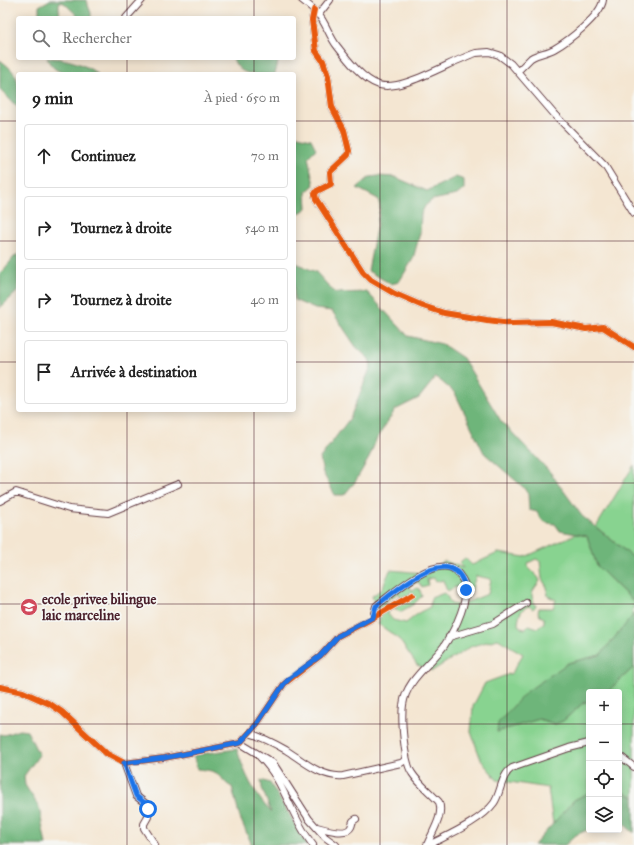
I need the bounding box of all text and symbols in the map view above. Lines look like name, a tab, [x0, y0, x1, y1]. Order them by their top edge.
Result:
search box	[16, 16, 296, 60]
icon: search	[30, 27, 52, 49]
text: Rechercher	[62, 29, 132, 47]
text: 9 min	[32, 88, 73, 109]
text: À pied · 650 m	[204, 90, 280, 106]
icon: ahead	[33, 145, 55, 167]
text: Continuez	[71, 147, 136, 165]
text: 70 m	[251, 148, 279, 164]
icon: right	[33, 217, 55, 239]
text: Tournez à droite	[71, 219, 172, 237]
text: 540 m	[245, 220, 279, 236]
icon: right	[33, 289, 55, 311]
text: Tournez à droite	[71, 291, 172, 309]
text: 40 m	[250, 292, 279, 308]
icon: arrive	[33, 361, 55, 383]
text: Arrivée à destination	[71, 363, 197, 381]
route end	[457, 581, 475, 599]
place label: ecole privee bilingue laic marceline	[41, 591, 156, 624]
school or university icon: ecole privee bilingue laic marceline	[19, 597, 39, 617]
map controls	[586, 689, 622, 833]
button: +	[586, 689, 622, 725]
button: −	[586, 725, 622, 761]
button: locate	[586, 761, 622, 797]
button: layers	[586, 797, 622, 833]
route start	[139, 800, 157, 818]

